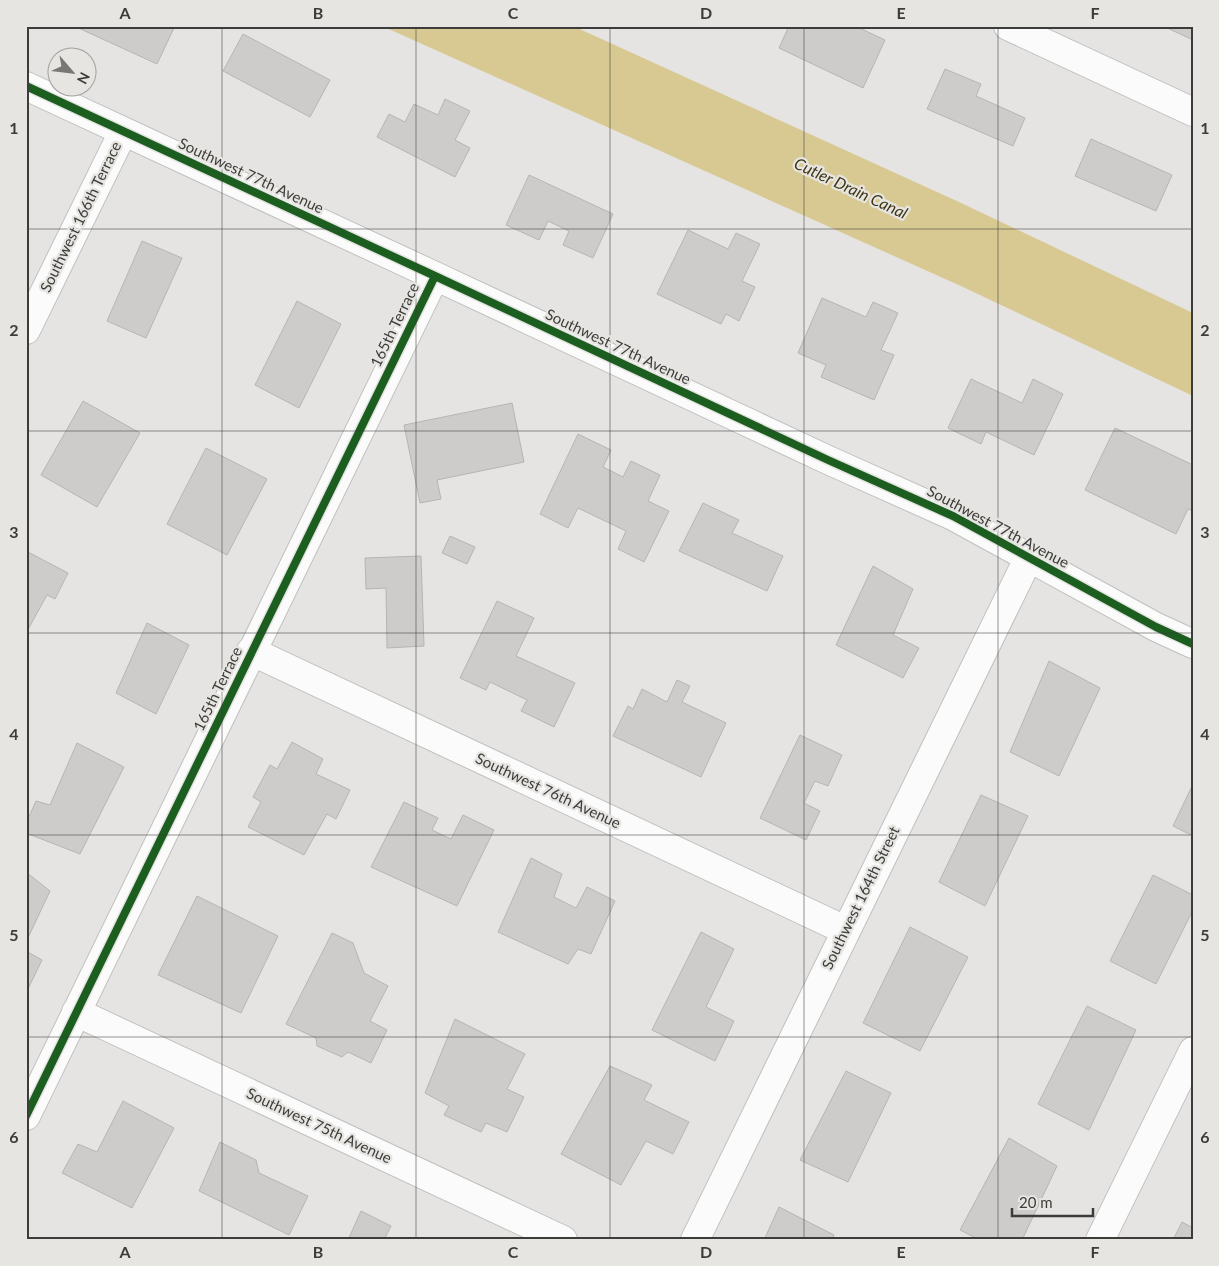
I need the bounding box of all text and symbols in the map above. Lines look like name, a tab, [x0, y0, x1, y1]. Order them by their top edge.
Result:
text: A	[118, 3, 131, 22]
text: B	[313, 3, 323, 22]
text: C	[508, 3, 519, 22]
text: D	[700, 3, 712, 22]
text: E	[896, 3, 906, 22]
text: F	[1090, 3, 1100, 22]
north arrow	[48, 48, 98, 98]
text: N	[74, 70, 94, 87]
text: 1	[9, 118, 19, 137]
text: 1	[1200, 118, 1210, 137]
street label: Southwest 77th Avenue	[176, 134, 327, 217]
street label: Southwest 166th Terrace	[36, 138, 124, 295]
water label: Cutler Drain Canal	[792, 153, 911, 222]
street label: 165th Terrace	[366, 279, 422, 370]
street label: Southwest 77th Avenue	[543, 305, 694, 388]
text: 2	[9, 320, 19, 339]
text: 2	[1200, 320, 1210, 339]
street label: Southwest 77th Avenue	[924, 481, 1073, 571]
text: 3	[9, 522, 19, 541]
text: 3	[1200, 522, 1210, 541]
street label: 165th Terrace	[189, 643, 245, 734]
text: 4	[9, 724, 19, 743]
text: 4	[1200, 724, 1210, 743]
street label: Southwest 76th Avenue	[473, 749, 624, 832]
street label: Southwest 164th Street	[818, 822, 903, 972]
text: 5	[9, 925, 19, 944]
text: 5	[1200, 925, 1210, 944]
street label: Southwest 75th Avenue	[244, 1084, 395, 1167]
text: 6	[9, 1127, 19, 1146]
text: 6	[1200, 1127, 1210, 1146]
scale bar	[1012, 1186, 1093, 1218]
text: 20 m	[1019, 1193, 1053, 1211]
text: A	[118, 1242, 131, 1261]
text: B	[313, 1242, 323, 1261]
text: C	[508, 1242, 519, 1261]
text: D	[700, 1242, 712, 1261]
text: E	[896, 1242, 906, 1261]
text: F	[1090, 1242, 1100, 1261]

